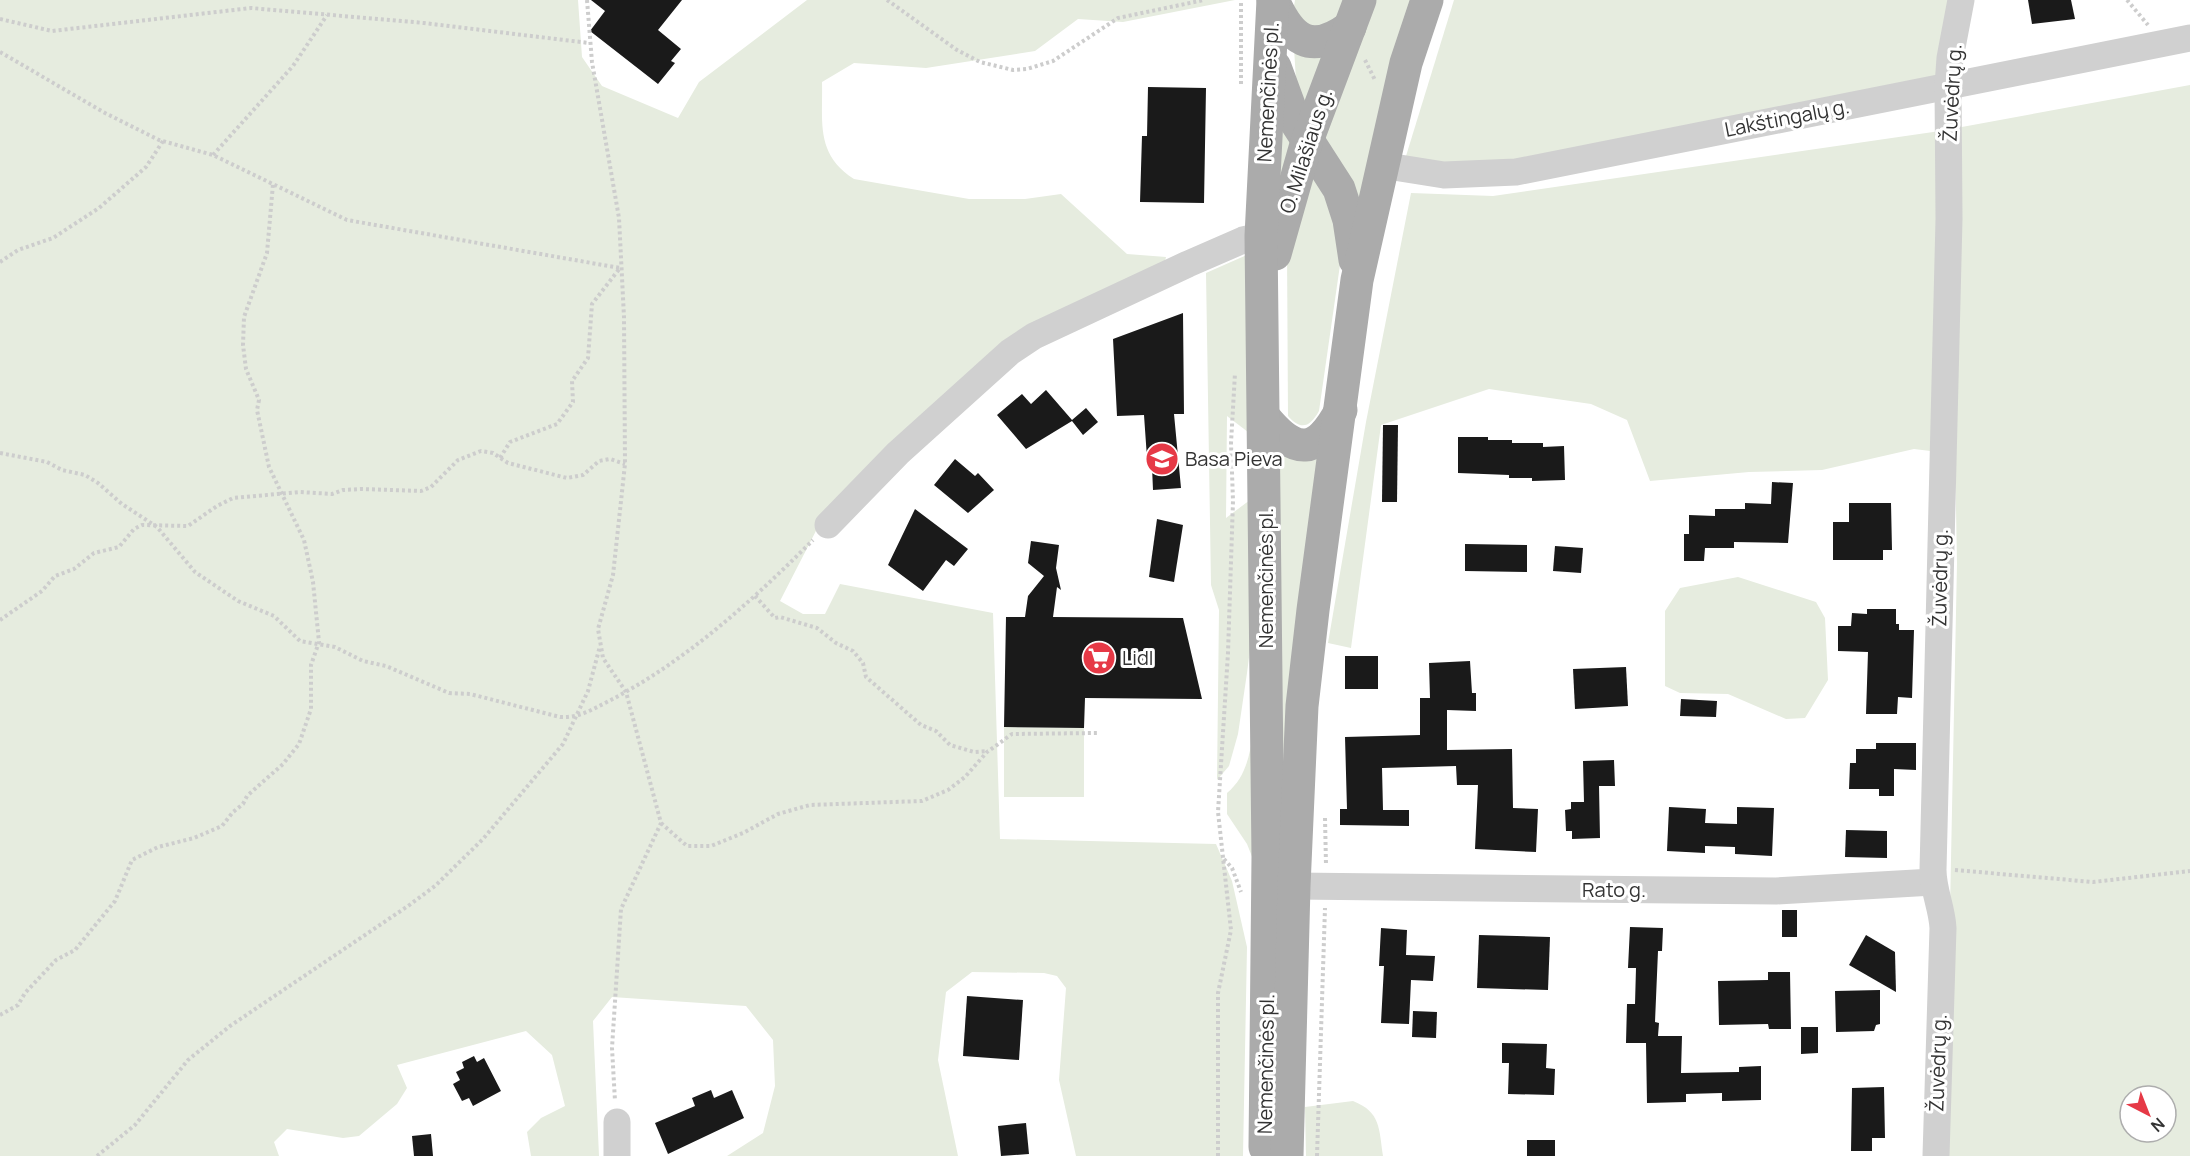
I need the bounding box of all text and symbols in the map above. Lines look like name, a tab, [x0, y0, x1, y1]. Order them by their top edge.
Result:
street label: Nemenčinės pl.	[1250, 21, 1285, 163]
street label: Žuvėdrų g.	[1935, 43, 1968, 143]
street label: O. Milašiaus g.	[1273, 85, 1338, 217]
street label: Lakštingalų g.	[1722, 92, 1852, 143]
school or university icon: Basa Pieva	[1144, 441, 1180, 477]
place label: Basa Pieva	[1185, 445, 1283, 472]
street label: Nemenčinės pl.	[1252, 508, 1279, 648]
street label: Žuvėdrų g.	[1925, 529, 1954, 627]
supermarket icon: Lidl	[1081, 640, 1117, 676]
place label: Lidl	[1122, 644, 1153, 671]
street label: Rato g.	[1582, 876, 1646, 903]
street label: Nemenčinės pl.	[1251, 994, 1280, 1134]
street label: Žuvėdrų g.	[1922, 1014, 1953, 1112]
north arrow	[2118, 1084, 2178, 1144]
text: N	[2146, 1113, 2170, 1137]

